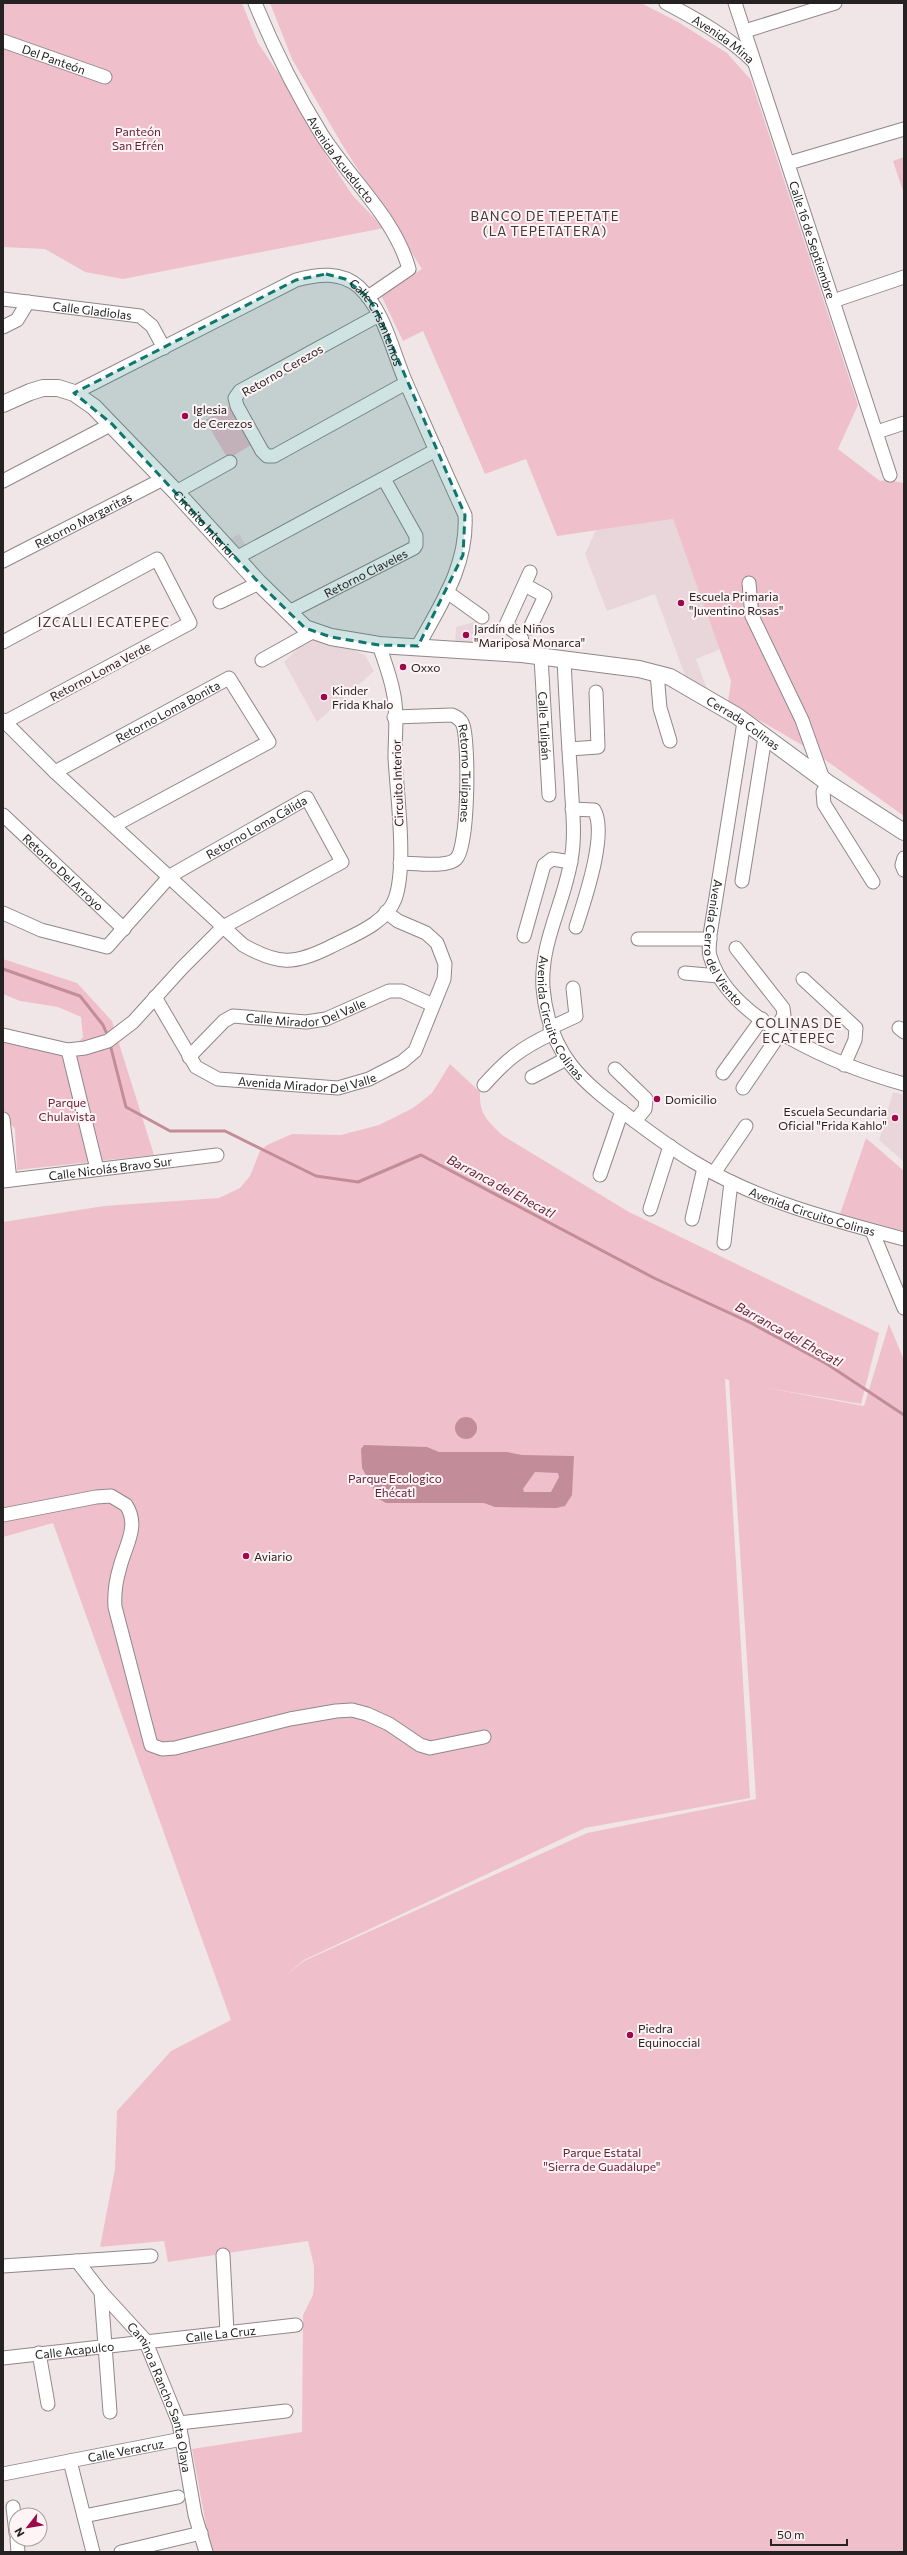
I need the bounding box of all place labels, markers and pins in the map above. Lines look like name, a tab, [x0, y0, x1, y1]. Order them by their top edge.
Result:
place label: Iglesia de Cerezos	[193, 402, 252, 430]
marker: Iglesia de Cerezos	[180, 411, 190, 421]
place label: Escuela Primaria "Juventino Rosas"	[689, 589, 784, 618]
marker: Escuela Primaria "Juventino Rosas"	[676, 598, 686, 608]
place label: Jardín de Niños "Mariposa Monarca"	[474, 621, 585, 649]
marker: Jardín de Niños "Mariposa Monarca"	[461, 630, 471, 640]
place label: Oxxo	[411, 660, 440, 674]
marker: Oxxo	[398, 662, 408, 672]
place label: Kinder Frida Khalo	[332, 683, 394, 711]
marker: Kinder Frida Khalo	[319, 692, 329, 702]
place label: Domicilio	[665, 1092, 717, 1106]
marker: Domicilio	[652, 1094, 662, 1104]
place label: Escuela Secundaria Oficial "Frida Kahlo"	[778, 1104, 887, 1132]
marker: Escuela Secundaria Oficial "Frida Kahlo"	[890, 1113, 900, 1123]
place label: Aviario	[254, 1549, 292, 1563]
marker: Aviario	[241, 1551, 251, 1561]
place label: Piedra Equinoccial	[638, 2021, 700, 2049]
marker: Piedra Equinoccial	[625, 2030, 635, 2040]

